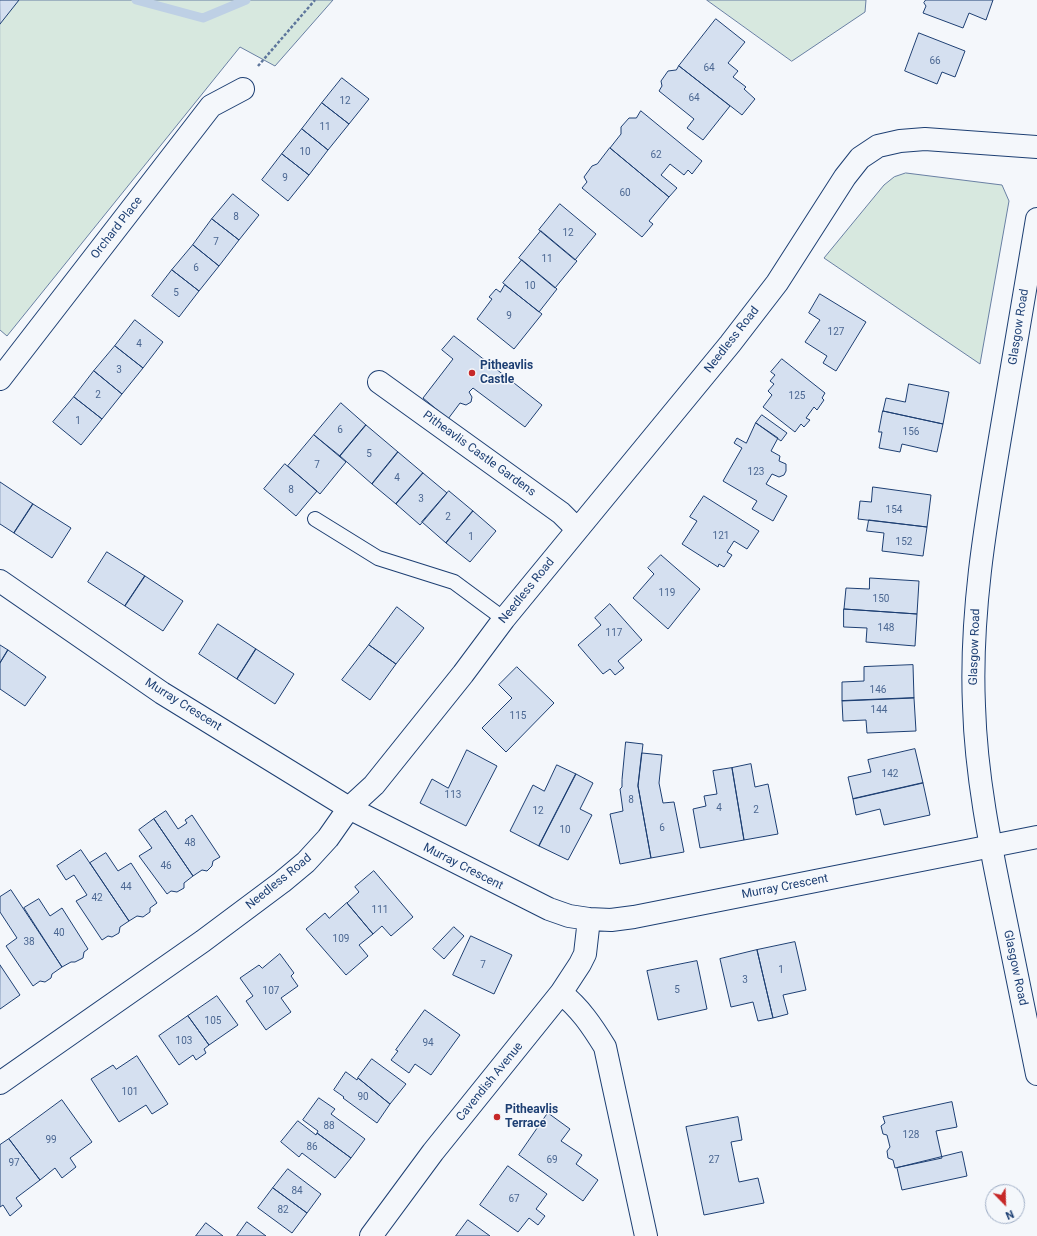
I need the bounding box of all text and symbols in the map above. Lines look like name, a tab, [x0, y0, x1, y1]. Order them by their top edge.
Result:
house number: 66	[929, 55, 941, 67]
house number: 64	[703, 62, 715, 74]
house number: 64	[688, 92, 700, 104]
house number: 12	[339, 95, 351, 107]
house number: 11	[319, 121, 331, 133]
house number: 10	[299, 146, 311, 158]
house number: 62	[650, 149, 662, 161]
house number: 9	[282, 172, 288, 184]
house number: 60	[619, 187, 631, 199]
street label: Orchard Place	[88, 194, 146, 262]
house number: 8	[233, 211, 239, 223]
house number: 12	[562, 227, 574, 239]
house number: 7	[213, 236, 219, 248]
house number: 11	[541, 253, 553, 265]
house number: 6	[193, 262, 199, 274]
house number: 10	[524, 280, 536, 292]
house number: 5	[173, 287, 179, 299]
street label: Glasgow Road	[1006, 288, 1032, 366]
street label: Needless Road	[702, 304, 762, 376]
house number: 9	[506, 310, 512, 322]
house number: 127	[828, 326, 844, 338]
house number: 4	[136, 338, 142, 350]
place label: Pitheavlis Castle	[480, 359, 533, 387]
house number: 3	[116, 364, 122, 376]
marker: Pitheavlis Castle	[467, 368, 477, 378]
house number: 2	[95, 389, 101, 401]
house number: 125	[789, 390, 805, 402]
street label: Pitheavlis Castle Gardens	[420, 408, 538, 500]
house number: 1	[75, 415, 81, 427]
house number: 6	[337, 424, 343, 436]
house number: 156	[903, 426, 919, 438]
house number: 5	[366, 448, 372, 460]
house number: 7	[314, 459, 320, 471]
house number: 123	[748, 466, 764, 478]
house number: 4	[394, 472, 400, 484]
house number: 8	[288, 484, 294, 496]
house number: 3	[418, 493, 424, 505]
house number: 154	[886, 504, 902, 516]
house number: 2	[445, 511, 451, 523]
house number: 121	[713, 530, 729, 542]
house number: 1	[468, 531, 474, 543]
house number: 152	[896, 536, 912, 548]
street label: Needless Road	[496, 555, 558, 627]
house number: 119	[659, 587, 675, 599]
house number: 150	[873, 593, 889, 605]
street label: Glasgow Road	[966, 608, 984, 686]
house number: 148	[878, 622, 894, 634]
house number: 117	[606, 627, 622, 639]
street label: Murray Crescent	[142, 676, 224, 734]
house number: 146	[870, 684, 886, 696]
house number: 144	[871, 704, 887, 716]
house number: 115	[510, 710, 526, 722]
house number: 142	[882, 768, 898, 780]
house number: 113	[445, 789, 461, 801]
house number: 8	[628, 794, 634, 806]
house number: 4	[716, 802, 722, 814]
house number: 2	[753, 804, 759, 816]
house number: 12	[532, 805, 544, 817]
house number: 6	[659, 822, 665, 834]
house number: 10	[559, 824, 571, 836]
house number: 48	[184, 837, 196, 849]
street label: Murray Crescent	[421, 841, 505, 893]
street label: Needless Road	[243, 851, 315, 913]
house number: 46	[160, 860, 172, 872]
street label: Murray Crescent	[741, 872, 829, 902]
house number: 44	[120, 881, 132, 893]
house number: 42	[91, 892, 103, 904]
house number: 111	[372, 904, 388, 916]
house number: 40	[53, 927, 65, 939]
street label: Glasgow Road	[1000, 929, 1030, 1007]
house number: 109	[333, 933, 349, 945]
house number: 38	[23, 936, 35, 948]
house number: 7	[480, 959, 486, 971]
house number: 1	[778, 964, 784, 976]
house number: 3	[742, 974, 748, 986]
house number: 5	[674, 984, 680, 996]
house number: 107	[263, 985, 279, 997]
house number: 105	[205, 1015, 221, 1027]
house number: 103	[176, 1035, 192, 1047]
house number: 94	[422, 1037, 434, 1049]
street label: Cavendish Avenue	[454, 1040, 526, 1124]
house number: 101	[122, 1086, 138, 1098]
house number: 90	[357, 1091, 369, 1103]
place label: Pitheavlis Terrace	[505, 1103, 558, 1131]
marker: Pitheavlis Terrace	[492, 1112, 502, 1122]
house number: 88	[323, 1120, 335, 1132]
house number: 128	[903, 1129, 919, 1141]
house number: 99	[45, 1134, 57, 1146]
house number: 86	[306, 1141, 318, 1153]
house number: 69	[546, 1154, 558, 1166]
house number: 27	[708, 1154, 720, 1166]
house number: 97	[8, 1157, 20, 1169]
north arrow	[985, 1184, 1025, 1224]
house number: 84	[291, 1185, 303, 1197]
house number: 67	[508, 1193, 520, 1205]
house number: 82	[277, 1204, 289, 1216]
text: N	[1003, 1207, 1016, 1222]

